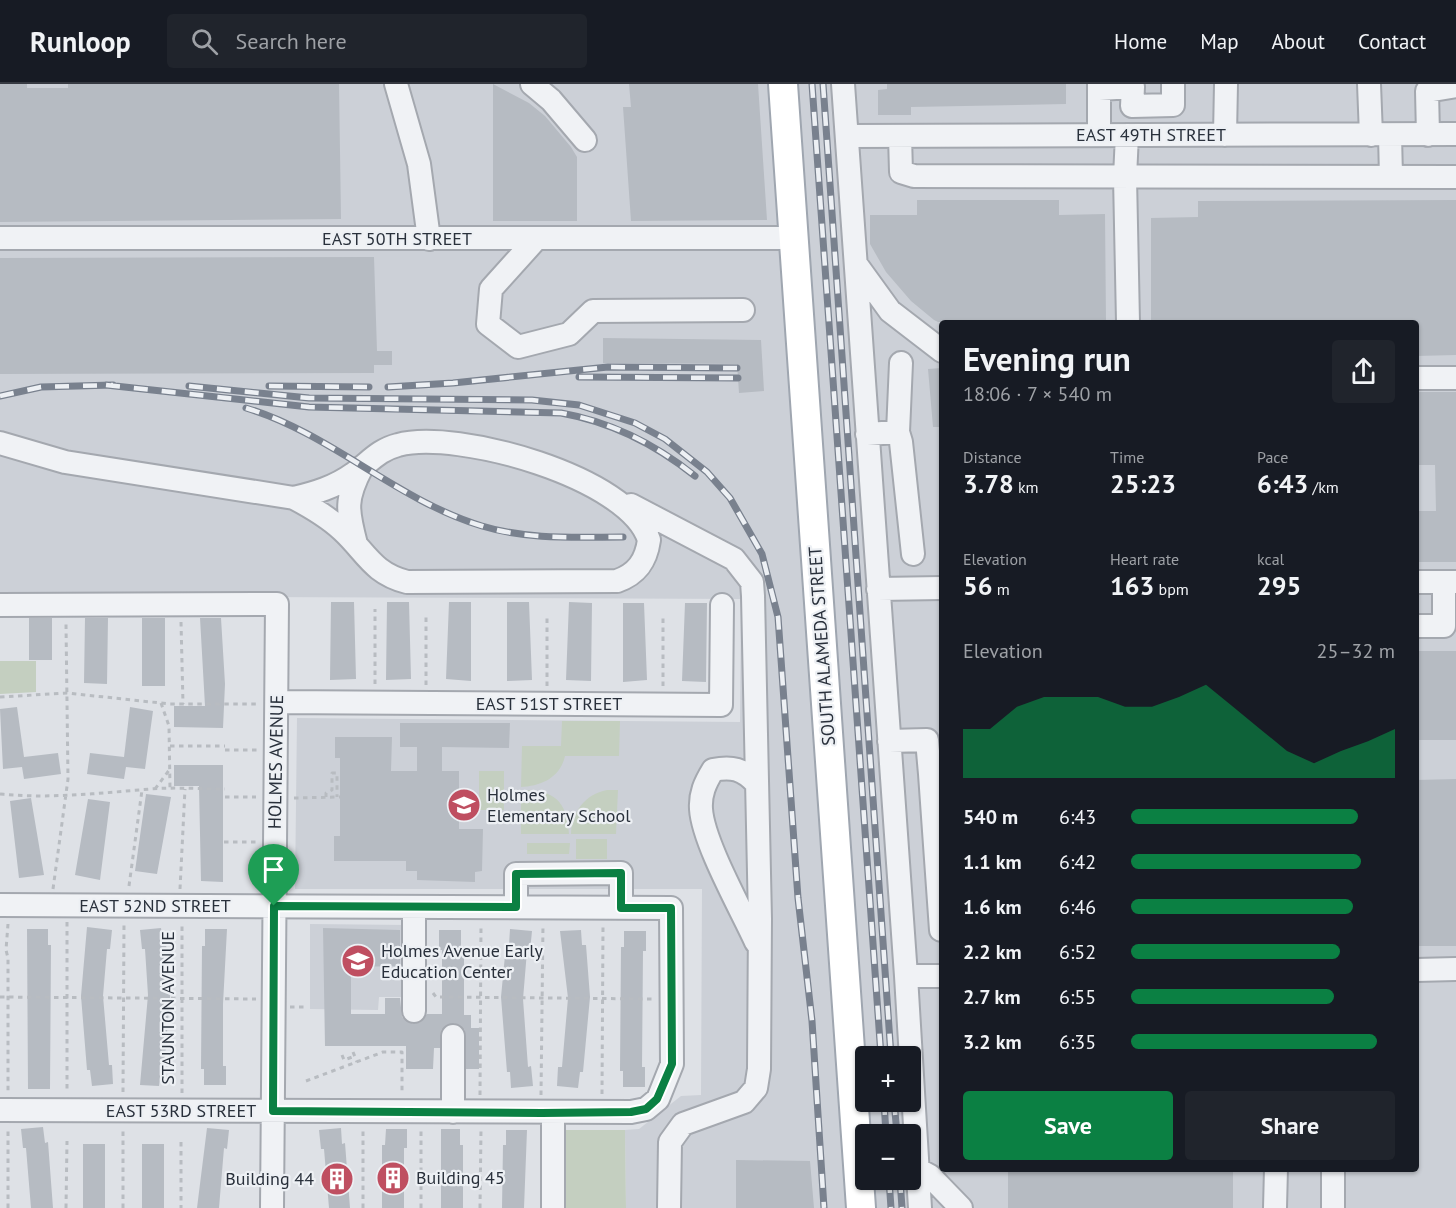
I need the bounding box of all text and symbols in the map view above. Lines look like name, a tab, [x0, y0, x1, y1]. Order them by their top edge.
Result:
search box	[167, 14, 587, 68]
text: Runloop	[30, 23, 131, 60]
icon: search	[188, 25, 221, 58]
text: Search here	[236, 27, 347, 55]
text: Home	[1114, 28, 1167, 55]
text: Map	[1200, 28, 1239, 55]
text: About	[1272, 28, 1325, 55]
text: Contact	[1358, 28, 1426, 55]
street label: EAST 49TH STREET	[1076, 123, 1226, 146]
street label: EAST 50TH STREET	[322, 227, 472, 250]
text: Evening run	[963, 337, 1131, 380]
button: share	[1332, 340, 1395, 403]
text: 18:06 · 7 × 540 m	[963, 381, 1112, 407]
text: Distance	[963, 447, 1022, 467]
text: Time	[1110, 447, 1144, 467]
text: Pace	[1257, 447, 1288, 467]
text: 3.78	[963, 467, 1014, 500]
text: 25:23	[1110, 467, 1176, 500]
text: 6:43	[1257, 467, 1308, 500]
text: km	[1014, 477, 1039, 497]
text: /km	[1308, 477, 1339, 497]
street label: SOUTH ALAMEDA STREET	[803, 546, 840, 746]
text: Elevation	[963, 549, 1027, 569]
text: Heart rate	[1110, 549, 1179, 569]
text: kcal	[1257, 549, 1284, 569]
text: 56	[963, 569, 992, 602]
text: 163	[1110, 569, 1154, 602]
text: 295	[1257, 569, 1301, 602]
text: m	[992, 579, 1010, 599]
text: bpm	[1154, 579, 1189, 599]
text: Elevation	[963, 638, 1043, 664]
text: 25–32 m	[1317, 638, 1395, 664]
street label: EAST 51ST STREET	[476, 692, 622, 715]
street label: HOLMES AVENUE	[263, 695, 288, 829]
place label: Holmes Elementary School	[487, 783, 631, 827]
school or university icon: Holmes Elementary School	[446, 787, 482, 823]
text: 540 m	[963, 804, 1018, 830]
text: 6:43	[1059, 804, 1096, 830]
pin	[248, 844, 299, 906]
text: 1.1 km	[963, 849, 1022, 875]
text: 6:42	[1059, 849, 1096, 875]
icon: arrive	[257, 853, 290, 886]
street label: EAST 52ND STREET	[79, 894, 231, 917]
text: 1.6 km	[963, 894, 1022, 920]
text: 6:46	[1059, 894, 1096, 920]
street label: STAUNTON AVENUE	[156, 931, 179, 1085]
place label: Holmes Avenue Early Education Center	[381, 939, 544, 983]
text: 2.2 km	[963, 939, 1022, 965]
text: 6:52	[1059, 939, 1096, 965]
school or university icon: Holmes Avenue Early Education Center	[340, 943, 376, 979]
text: 2.7 km	[963, 984, 1021, 1010]
text: 6:55	[1059, 984, 1096, 1010]
text: 3.2 km	[963, 1029, 1022, 1055]
text: 6:35	[1059, 1029, 1096, 1055]
map controls	[855, 1046, 921, 1190]
button: +	[855, 1046, 921, 1112]
button: Save	[963, 1091, 1173, 1160]
button: Share	[1185, 1091, 1395, 1160]
street label: EAST 53RD STREET	[106, 1099, 256, 1122]
button: −	[855, 1124, 921, 1190]
building icon: Building 45	[375, 1160, 411, 1196]
building icon: Building 44	[319, 1161, 355, 1197]
place label: Building 45	[416, 1166, 505, 1189]
place label: Building 44	[225, 1167, 314, 1190]

